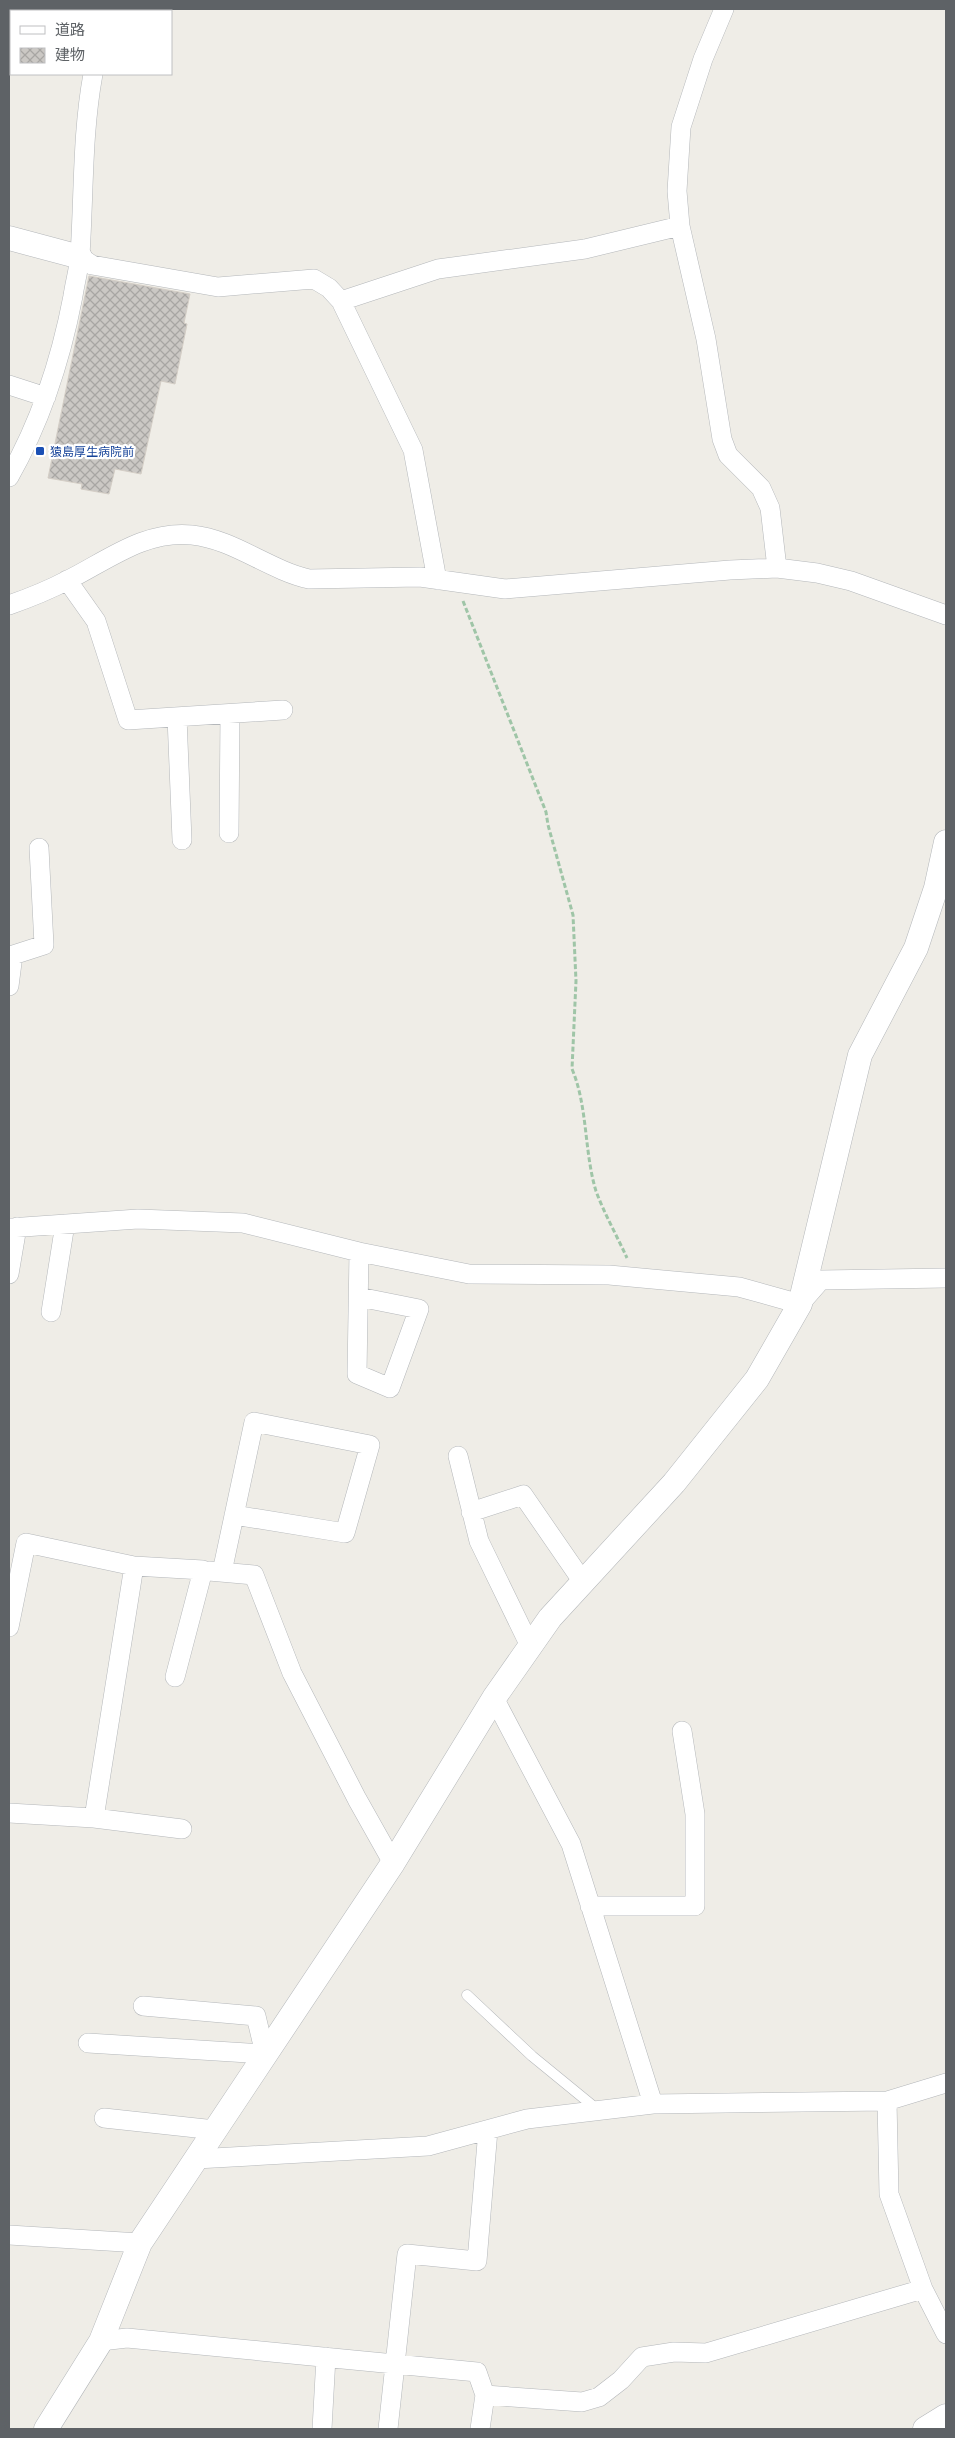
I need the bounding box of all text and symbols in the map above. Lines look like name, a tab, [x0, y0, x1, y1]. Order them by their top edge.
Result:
legend	[10, 10, 172, 75]
text: 道路	[55, 20, 85, 39]
text: 建物	[55, 45, 85, 64]
place label: 猿島厚生病院前	[50, 444, 134, 459]
marker: 猿島厚生病院前	[34, 445, 46, 457]

